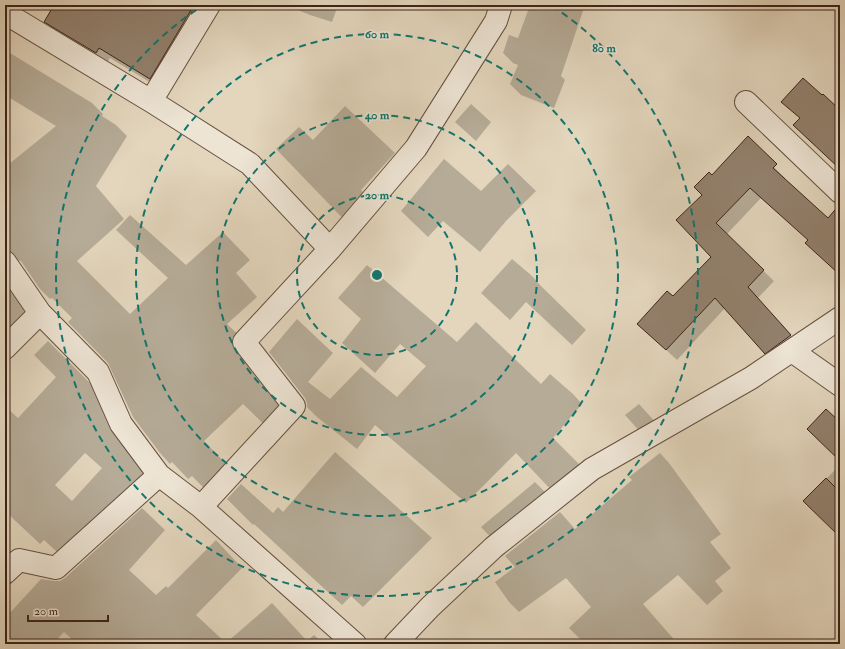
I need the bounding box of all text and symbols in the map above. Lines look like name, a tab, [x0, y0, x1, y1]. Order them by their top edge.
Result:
text: 60 m	[365, 27, 390, 42]
text: 80 m	[592, 41, 616, 56]
text: 40 m	[364, 108, 390, 123]
text: 20 m	[365, 188, 390, 203]
centre of rings	[370, 268, 384, 282]
scale bar	[28, 597, 108, 623]
text: 20 m	[34, 604, 59, 619]

